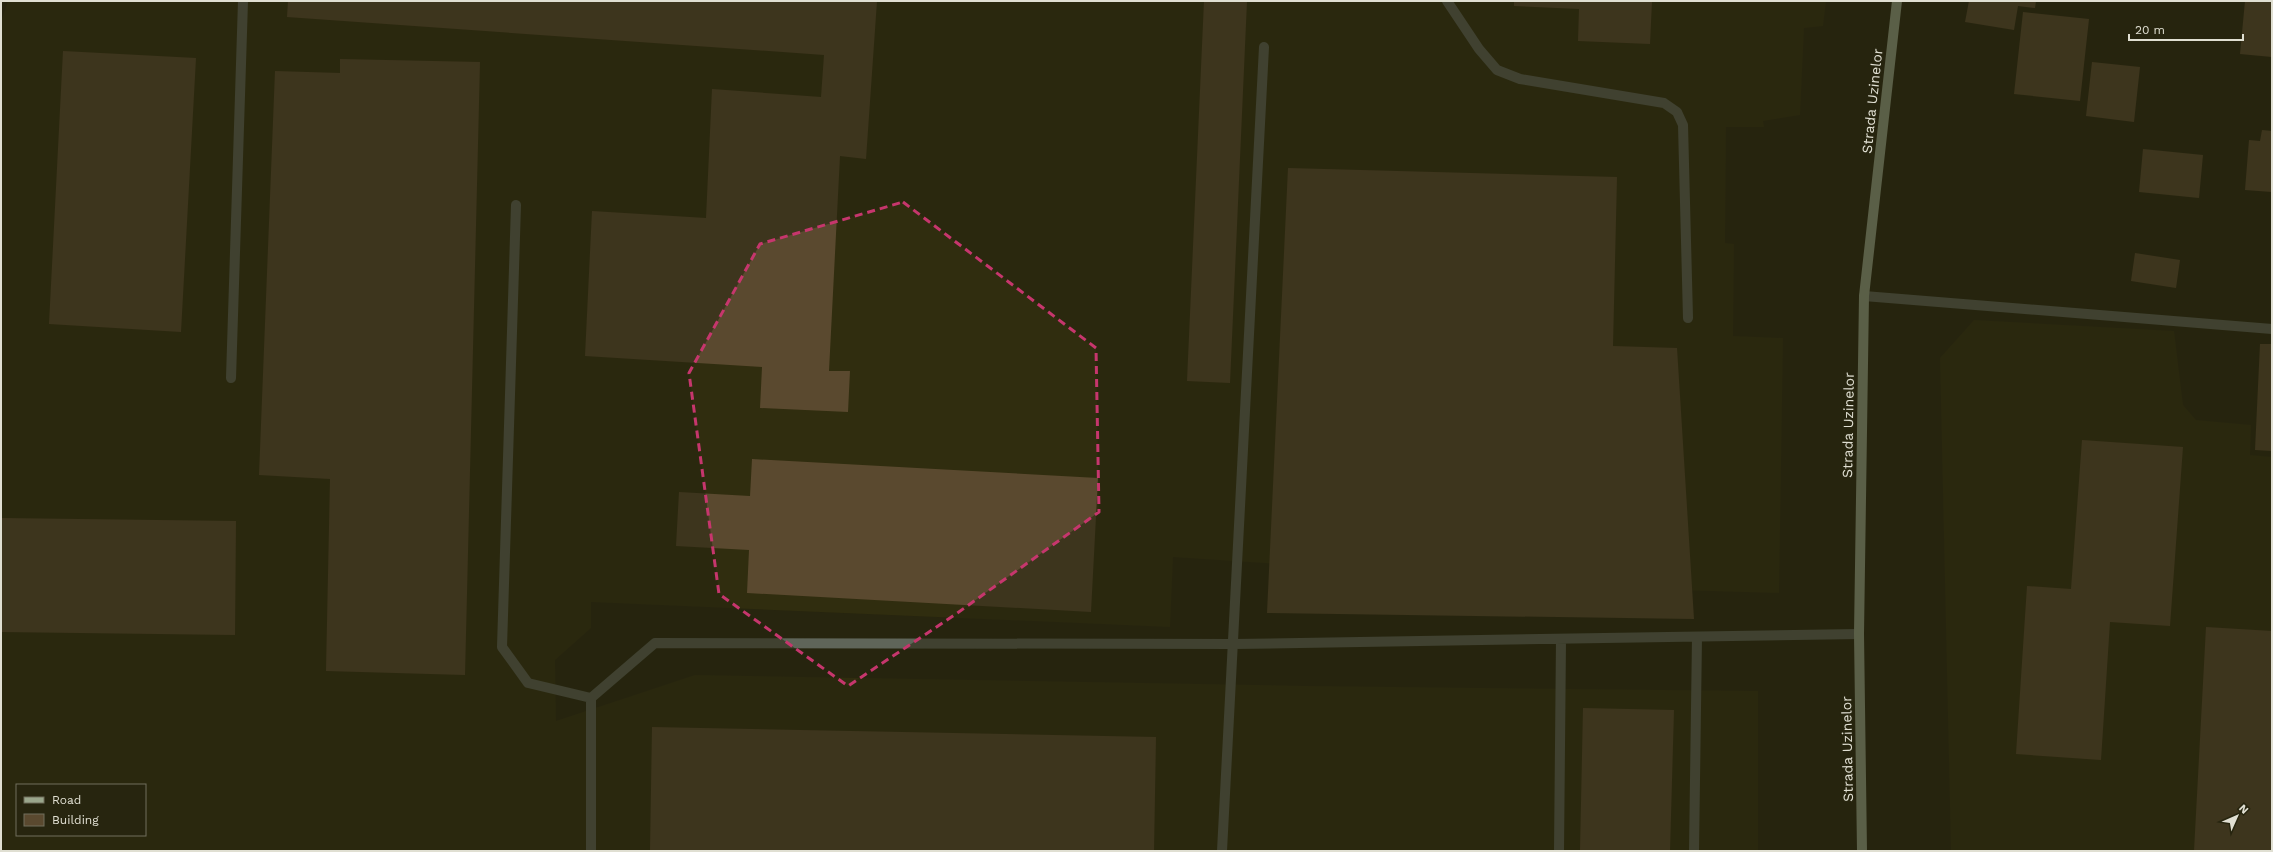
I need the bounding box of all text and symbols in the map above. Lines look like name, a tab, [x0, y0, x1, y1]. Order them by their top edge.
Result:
scale bar	[2129, 16, 2243, 42]
text: 20 m	[2135, 23, 2165, 37]
street label: Strada Uzinelor	[1859, 47, 1886, 154]
street label: Strada Uzinelor	[1839, 372, 1857, 478]
street label: Strada Uzinelor	[1838, 696, 1856, 802]
legend	[16, 784, 146, 836]
text: Road	[52, 793, 81, 807]
north arrow	[2217, 796, 2257, 836]
text: N	[2236, 802, 2251, 817]
text: Building	[52, 813, 99, 827]

